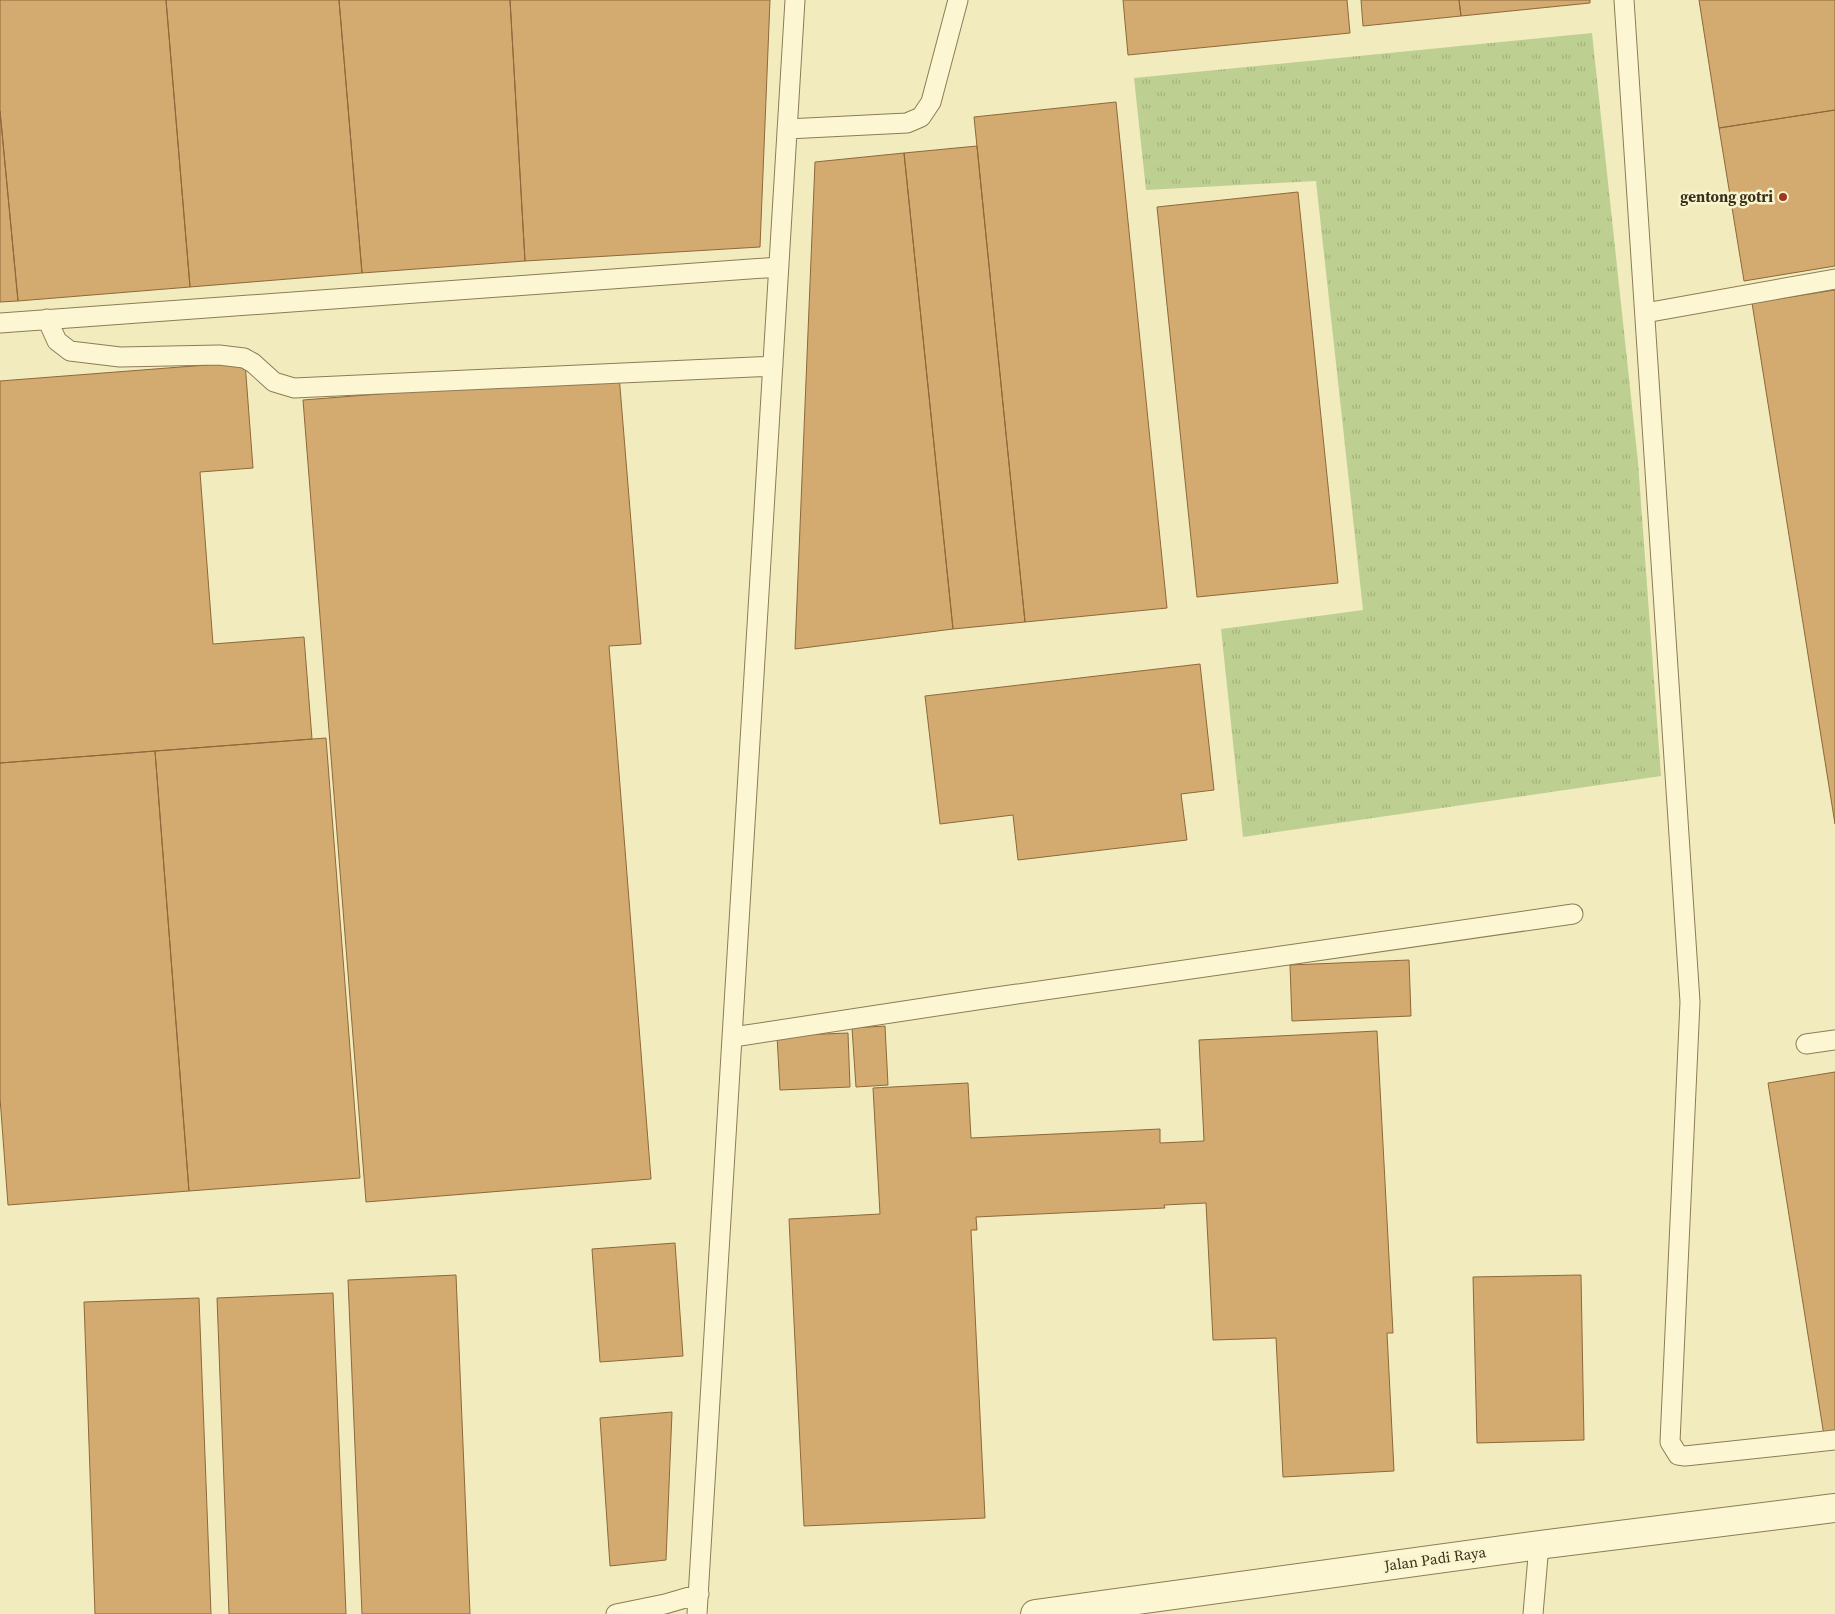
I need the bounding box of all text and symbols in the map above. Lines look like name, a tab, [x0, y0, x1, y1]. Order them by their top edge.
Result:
place label: gentong gotri	[1680, 186, 1773, 207]
marker: gentong gotri	[1777, 191, 1789, 203]
street label: Jalan Padi Raya	[1382, 1541, 1488, 1576]

